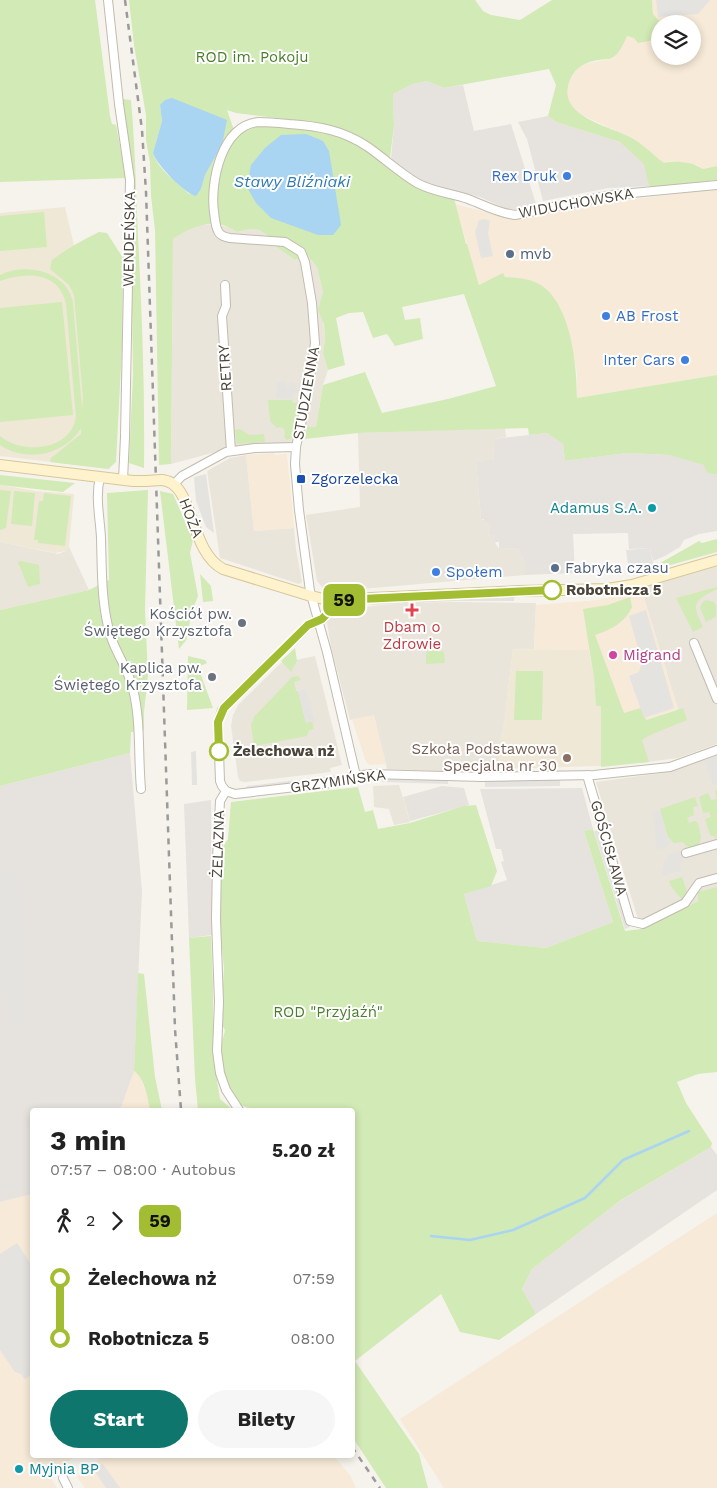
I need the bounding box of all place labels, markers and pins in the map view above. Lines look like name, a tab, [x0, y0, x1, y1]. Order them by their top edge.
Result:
place label: Rex Druk	[491, 167, 557, 185]
marker: Rex Druk	[561, 170, 573, 182]
place label: mvb	[520, 245, 551, 263]
marker: mvb	[504, 248, 516, 260]
place label: AB Frost	[616, 307, 679, 325]
marker: AB Frost	[600, 310, 612, 322]
place label: Inter Cars	[603, 351, 675, 369]
marker: Inter Cars	[679, 354, 691, 366]
place label: Zgorzelecka	[311, 470, 399, 488]
marker: Zgorzelecka	[295, 473, 307, 485]
place label: Adamus S.A.	[550, 499, 642, 517]
marker: Adamus S.A.	[646, 502, 658, 514]
place label: Fabryka czasu	[565, 559, 669, 577]
marker: Fabryka czasu	[549, 562, 561, 574]
place label: Społem	[446, 563, 502, 581]
marker: Społem	[430, 566, 442, 578]
marker: Robotnicza 5	[542, 580, 562, 600]
place label: Robotnicza 5	[566, 581, 662, 599]
marker: Dbam o Zdrowie	[406, 604, 418, 616]
place label: Kościół pw. Świętego Krzysztofa	[84, 605, 232, 640]
marker: Kościół pw. Świętego Krzysztofa	[236, 617, 248, 629]
place label: Dbam o Zdrowie	[383, 618, 441, 653]
place label: Migrand	[623, 646, 681, 664]
marker: Migrand	[607, 649, 619, 661]
place label: Kaplica pw. Świętego Krzysztofa	[54, 659, 202, 694]
marker: Kaplica pw. Świętego Krzysztofa	[206, 671, 218, 683]
place label: Szkoła Podstawowa Specjalna nr 30	[412, 740, 557, 775]
marker: Żelechowa nż	[209, 741, 229, 761]
place label: Żelechowa nż	[233, 742, 335, 760]
marker: Szkoła Podstawowa Specjalna nr 30	[561, 752, 573, 764]
place label: Myjnia BP	[29, 1460, 99, 1478]
marker: Myjnia BP	[13, 1463, 25, 1475]

